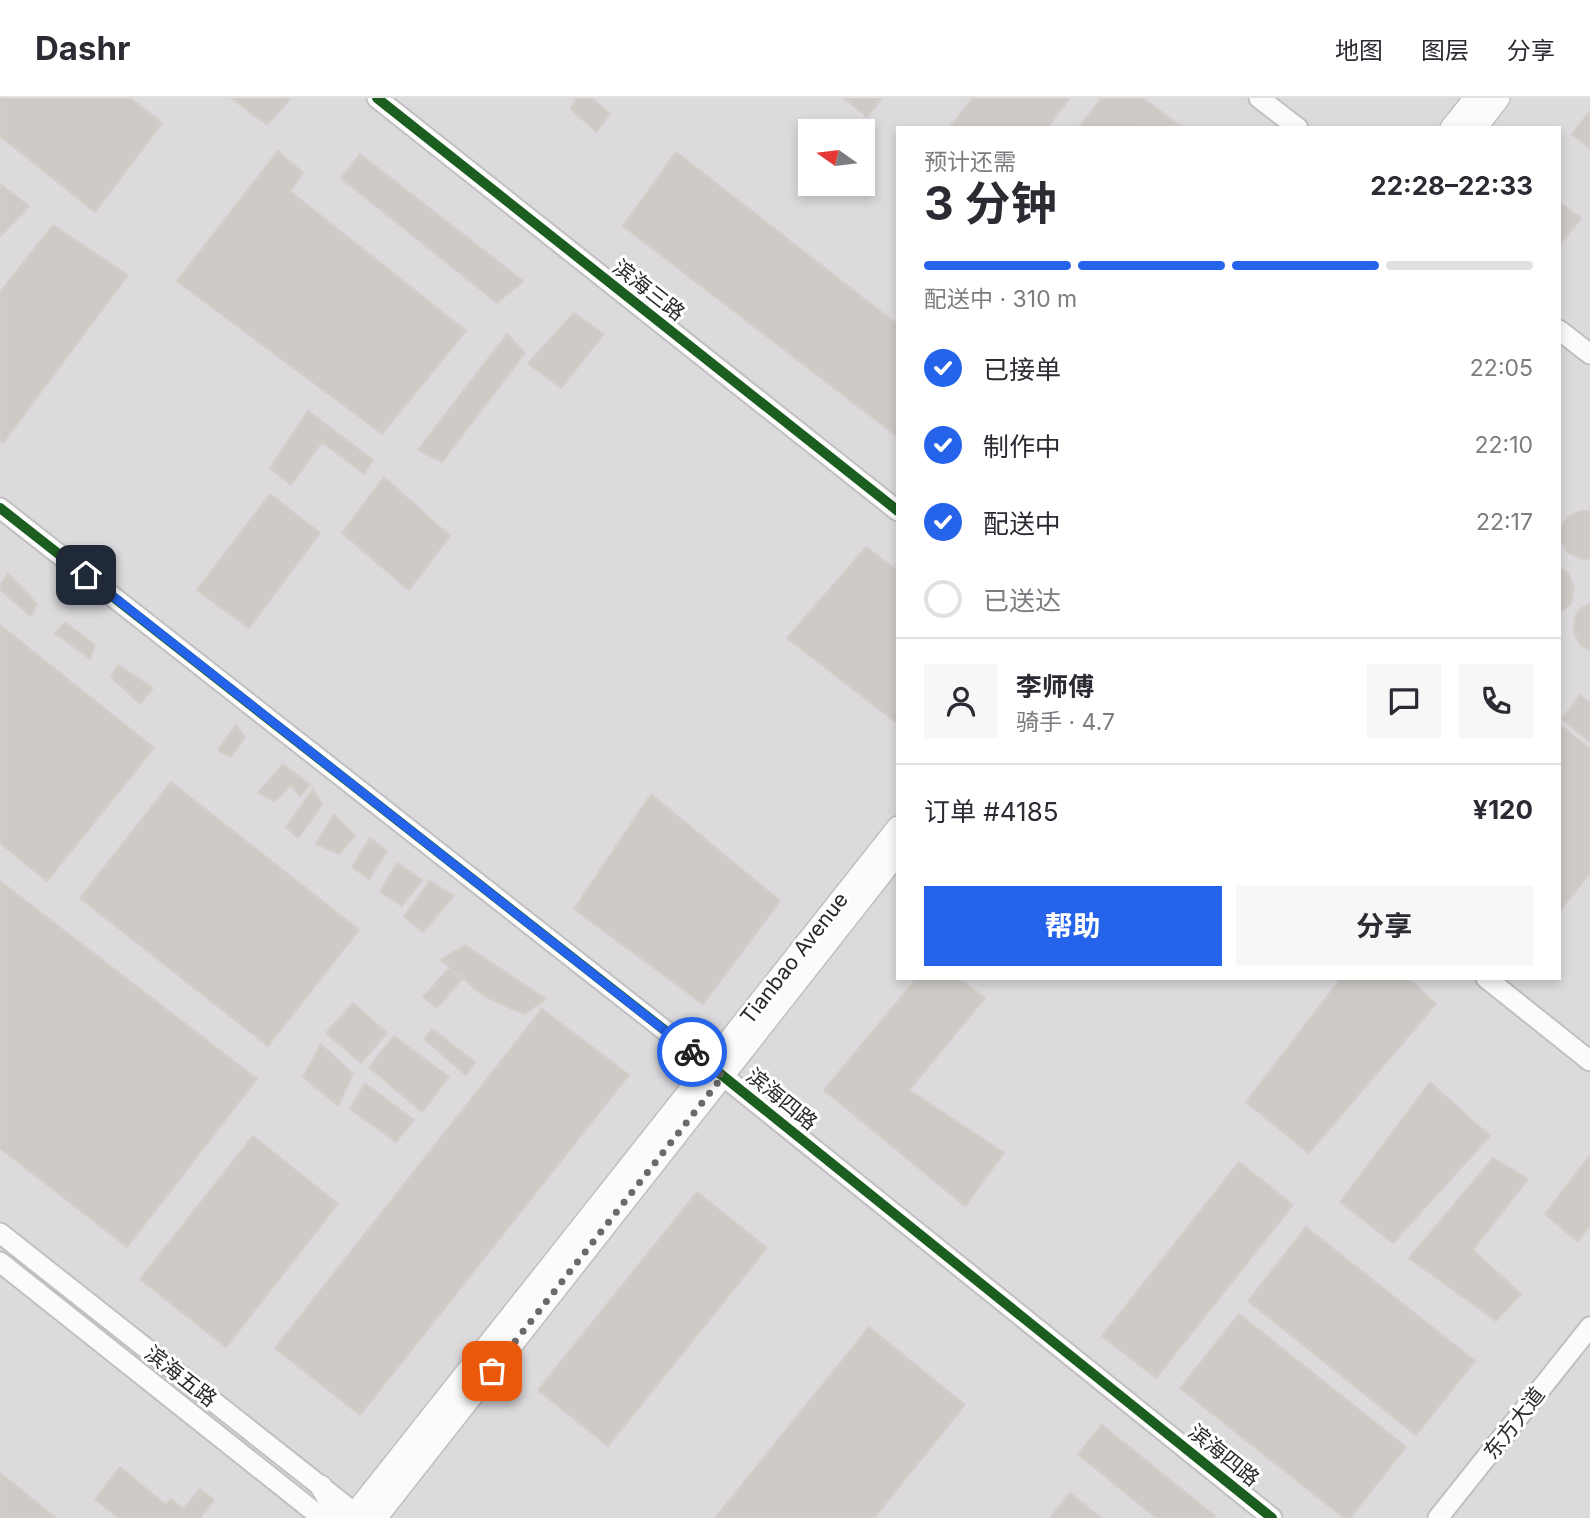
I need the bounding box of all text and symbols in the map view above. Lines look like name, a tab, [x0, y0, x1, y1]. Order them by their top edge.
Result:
text: Dashr	[35, 28, 130, 68]
text: 地图	[1335, 36, 1383, 65]
text: 图层	[1421, 36, 1469, 65]
text: 分享	[1507, 36, 1555, 65]
north arrow	[798, 119, 875, 196]
map controls	[798, 119, 875, 196]
text: 预计还需	[924, 148, 1016, 176]
text: 22:28–22:33	[1370, 170, 1533, 201]
text: 3 分钟	[924, 175, 1057, 231]
street label: 滨海三路	[608, 254, 690, 326]
text: 配送中 · 310 m	[924, 285, 1077, 313]
icon: check	[924, 349, 962, 387]
text: 已接单	[983, 354, 1061, 385]
text: 22:05	[1470, 354, 1533, 382]
icon: check	[924, 426, 962, 464]
text: 制作中	[983, 431, 1061, 462]
text: 22:10	[1474, 431, 1533, 459]
icon: check	[924, 503, 962, 541]
text: 配送中	[983, 508, 1061, 539]
text: 22:17	[1476, 508, 1533, 536]
pin	[56, 545, 116, 605]
icon: home	[67, 556, 105, 594]
text: 已送达	[983, 585, 1061, 616]
button: person	[924, 664, 998, 738]
button: chat	[1367, 664, 1441, 738]
button: phone	[1459, 664, 1533, 738]
text: 李师傅	[1016, 671, 1094, 702]
text: 骑手 · 4.7	[1016, 708, 1115, 736]
text: ¥120	[1473, 794, 1533, 825]
text: 订单 #4185	[924, 796, 1059, 827]
button: 帮助	[924, 886, 1222, 966]
button: 分享	[1236, 886, 1533, 966]
street label: Tianbao Avenue	[735, 887, 853, 1029]
courier	[657, 1017, 727, 1087]
icon: bike	[673, 1033, 711, 1071]
street label: 滨海四路	[741, 1063, 823, 1135]
street label: 滨海五路	[140, 1340, 222, 1412]
pin	[462, 1341, 522, 1401]
icon: bag	[473, 1352, 511, 1390]
street label: 东方大道	[1478, 1382, 1550, 1464]
street label: 滨海四路	[1183, 1419, 1265, 1491]

